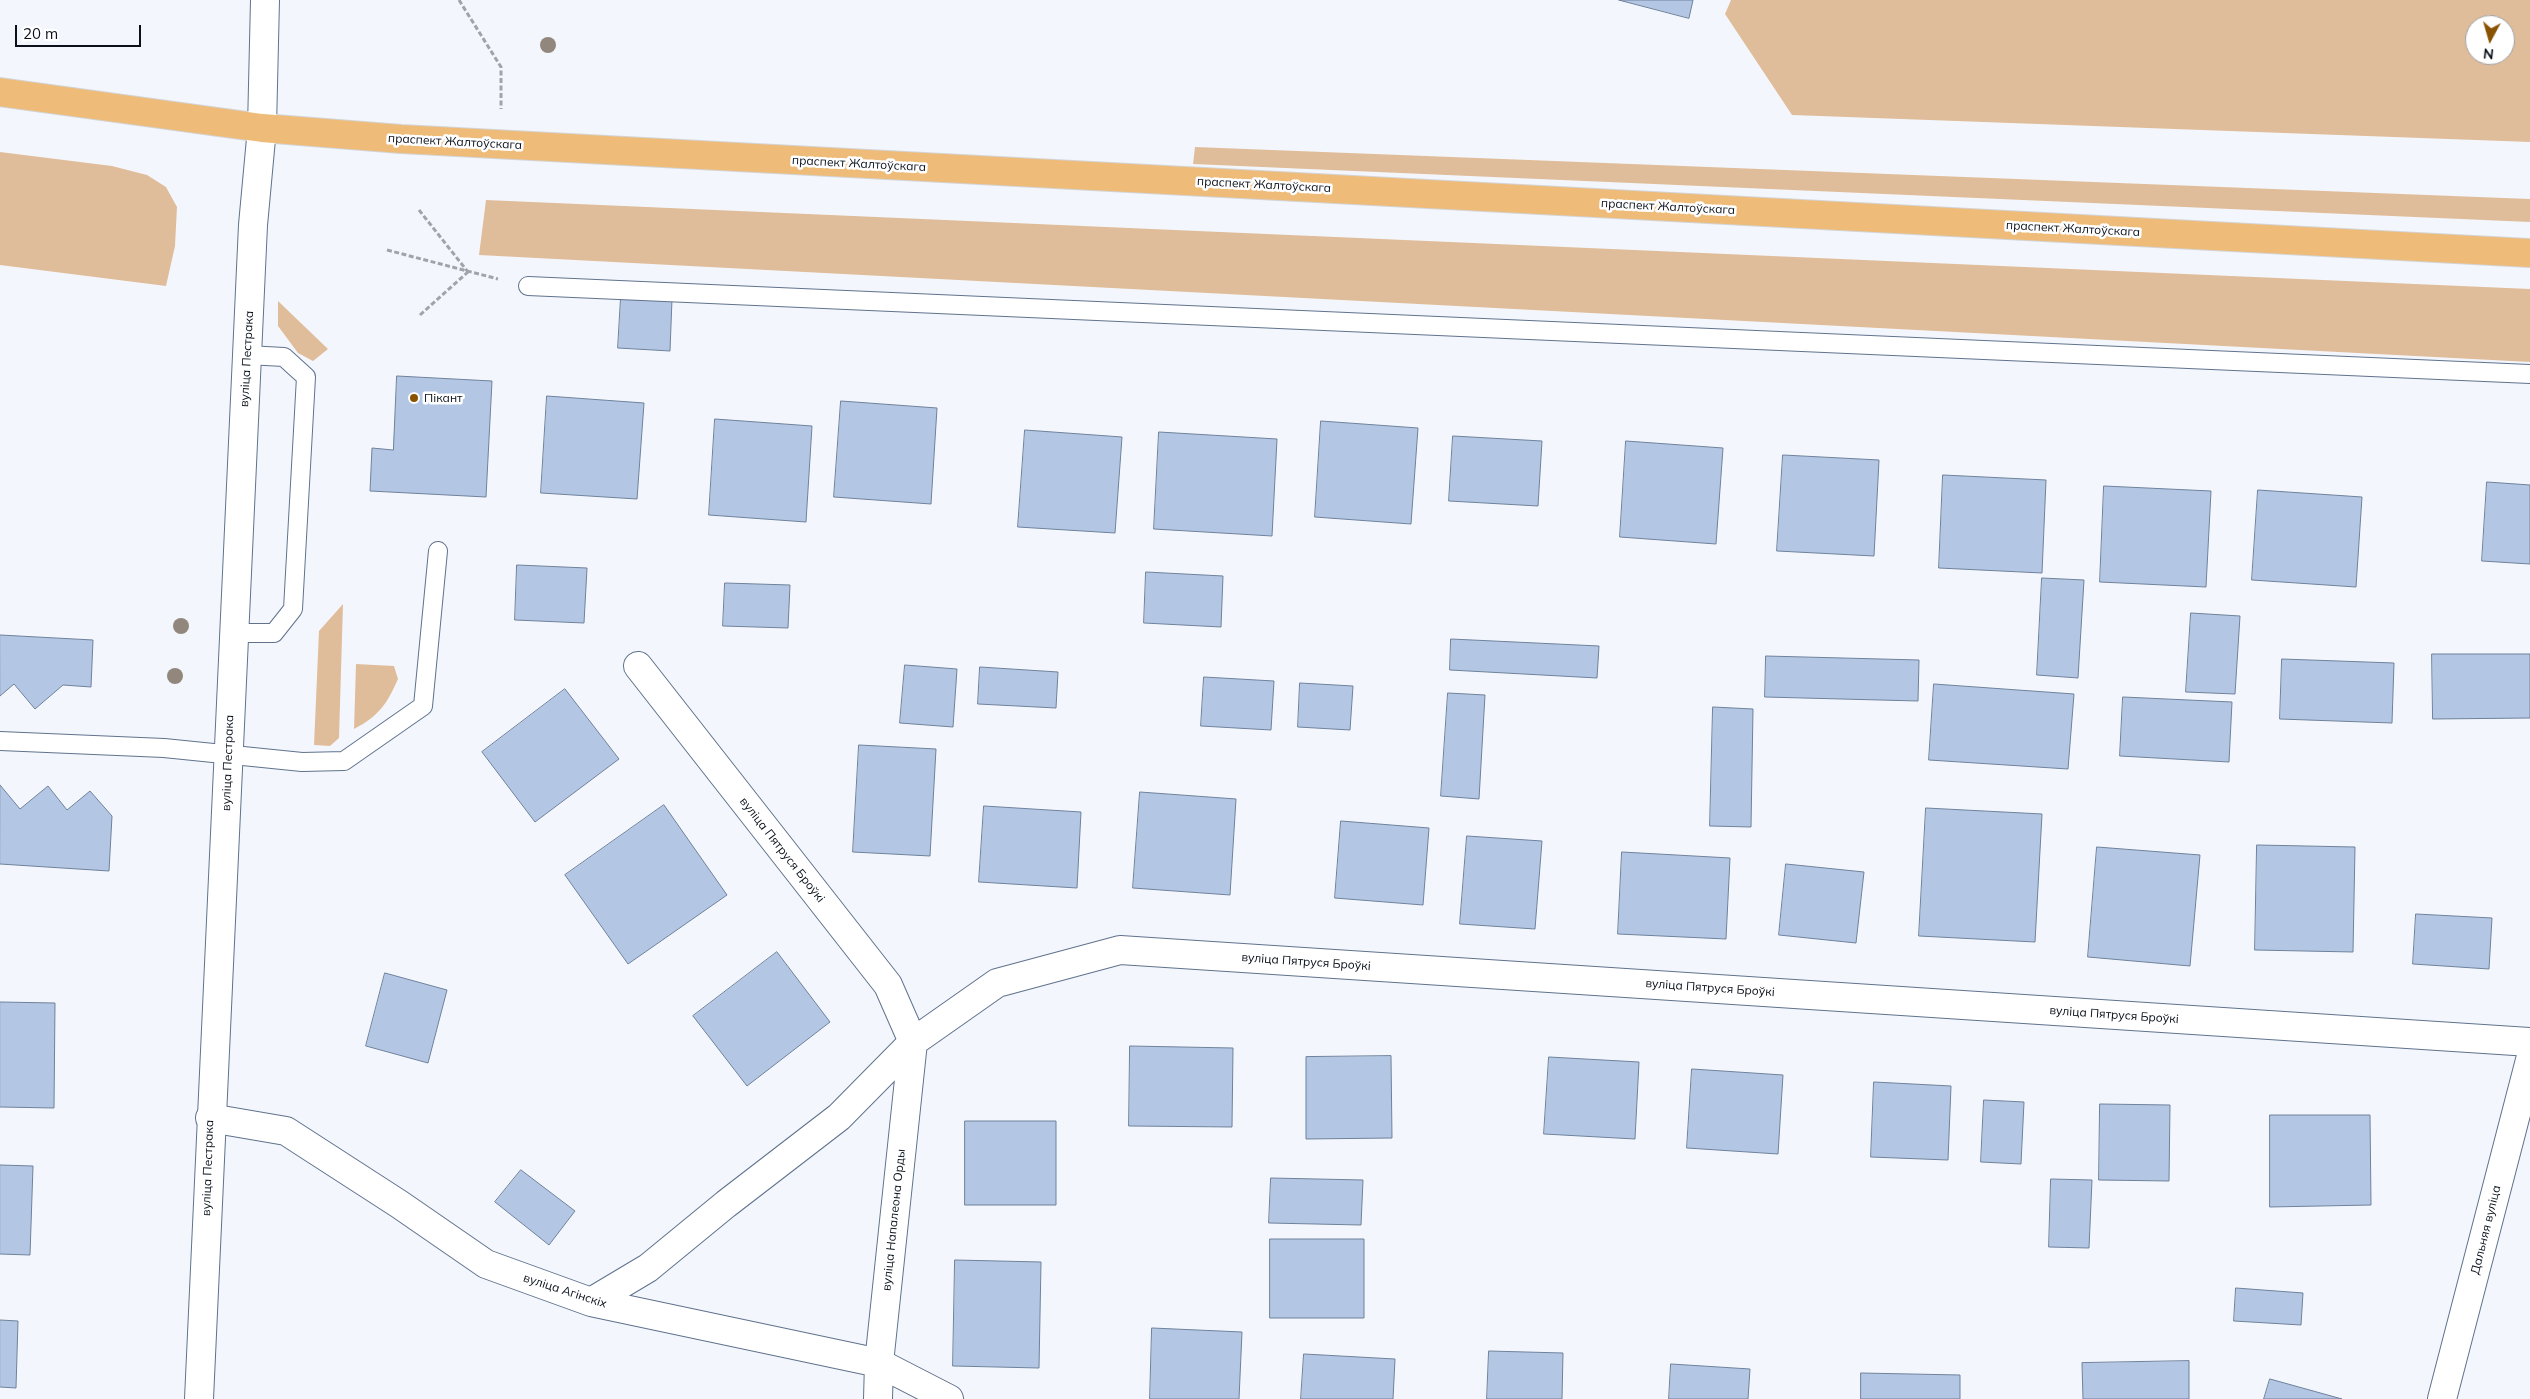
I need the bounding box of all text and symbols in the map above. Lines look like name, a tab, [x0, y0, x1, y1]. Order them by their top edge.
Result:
scale bar	[18, 15, 144, 47]
north arrow	[2465, 15, 2515, 65]
text: 20 m	[23, 24, 58, 43]
text: N	[2482, 44, 2495, 63]
street label: праспект Жалтоўскага	[388, 131, 522, 153]
street label: праспект Жалтоўскага	[792, 153, 926, 175]
street label: праспект Жалтоўскага	[1197, 174, 1331, 196]
street label: праспект Жалтоўскага	[1601, 196, 1735, 218]
street label: праспект Жалтоўскага	[2006, 218, 2140, 240]
street label: вуліца Пестрака	[237, 310, 257, 408]
place label: Пікант	[424, 391, 463, 405]
marker: Пікант	[408, 392, 420, 404]
street label: вуліца Пестрака	[219, 715, 237, 811]
street label: вуліца Пятруся Броўкі	[736, 795, 828, 905]
street label: вуліца Пятруся Броўкі	[1241, 950, 1371, 974]
street label: вуліца Пятруся Броўкі	[1645, 976, 1775, 1000]
street label: вуліца Пятруся Броўкі	[2049, 1003, 2179, 1027]
street label: вуліца Пестрака	[199, 1120, 217, 1216]
street label: вуліца Напалеона Орды	[879, 1148, 909, 1292]
street label: Дальняя вуліца	[2468, 1184, 2504, 1276]
street label: вуліца Агінскіх	[521, 1271, 609, 1311]

